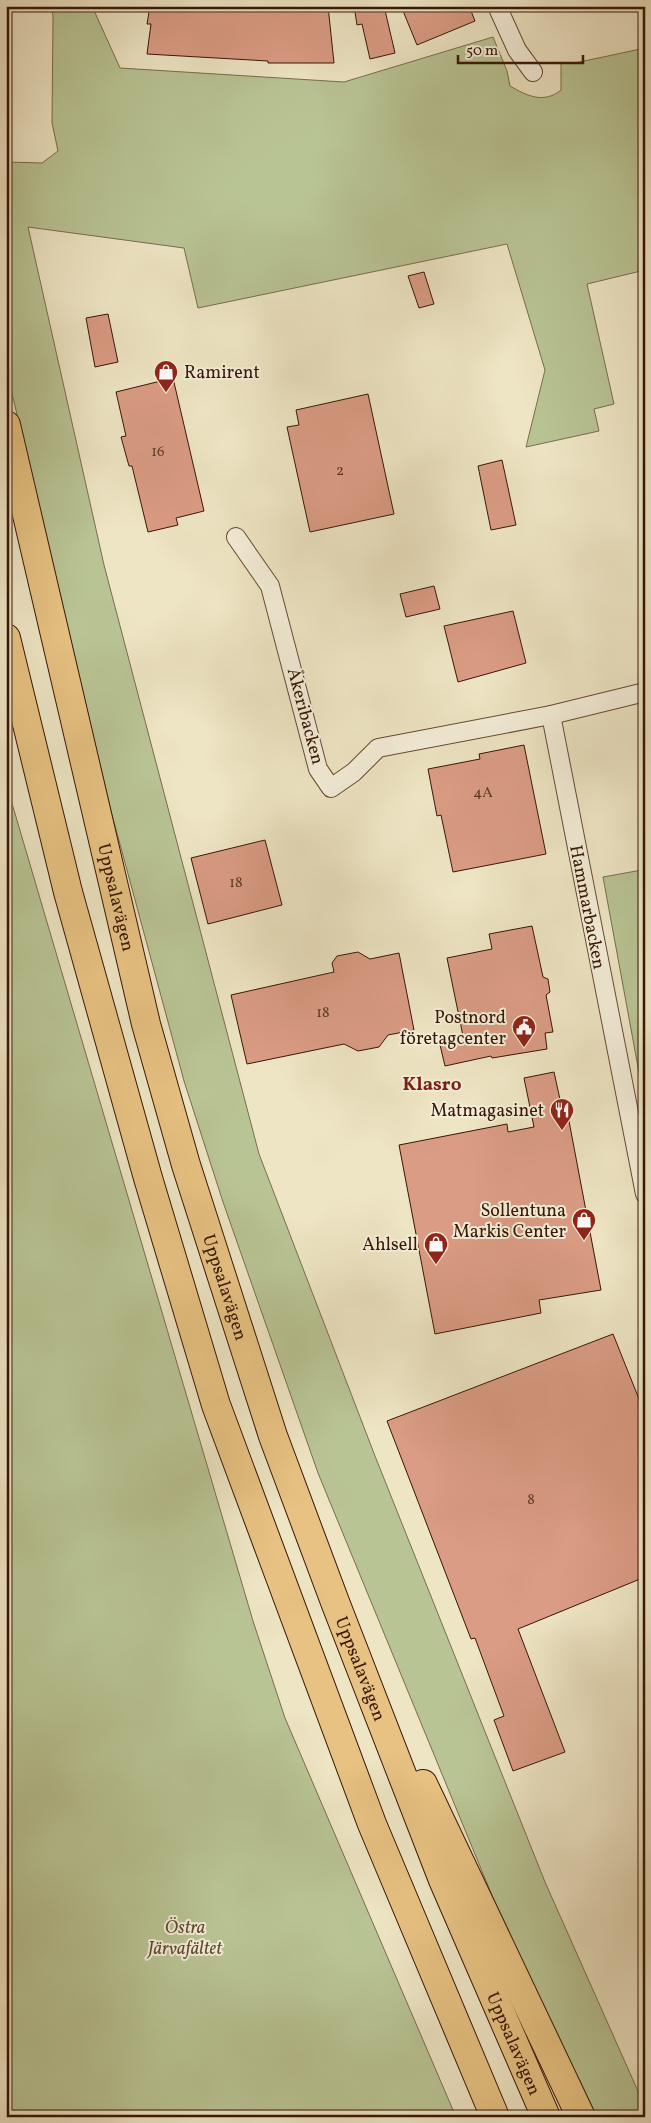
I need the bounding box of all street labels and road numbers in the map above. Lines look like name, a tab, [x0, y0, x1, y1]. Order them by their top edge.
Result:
street label: Åkeribacken	[280, 665, 329, 768]
street label: Uppsalavägen	[90, 841, 140, 954]
street label: Hammarbacken	[562, 843, 611, 972]
street label: Uppsalavägen	[195, 1231, 253, 1344]
street label: Uppsalavägen	[328, 1613, 391, 1725]
street label: Uppsalavägen	[479, 1988, 546, 2100]

